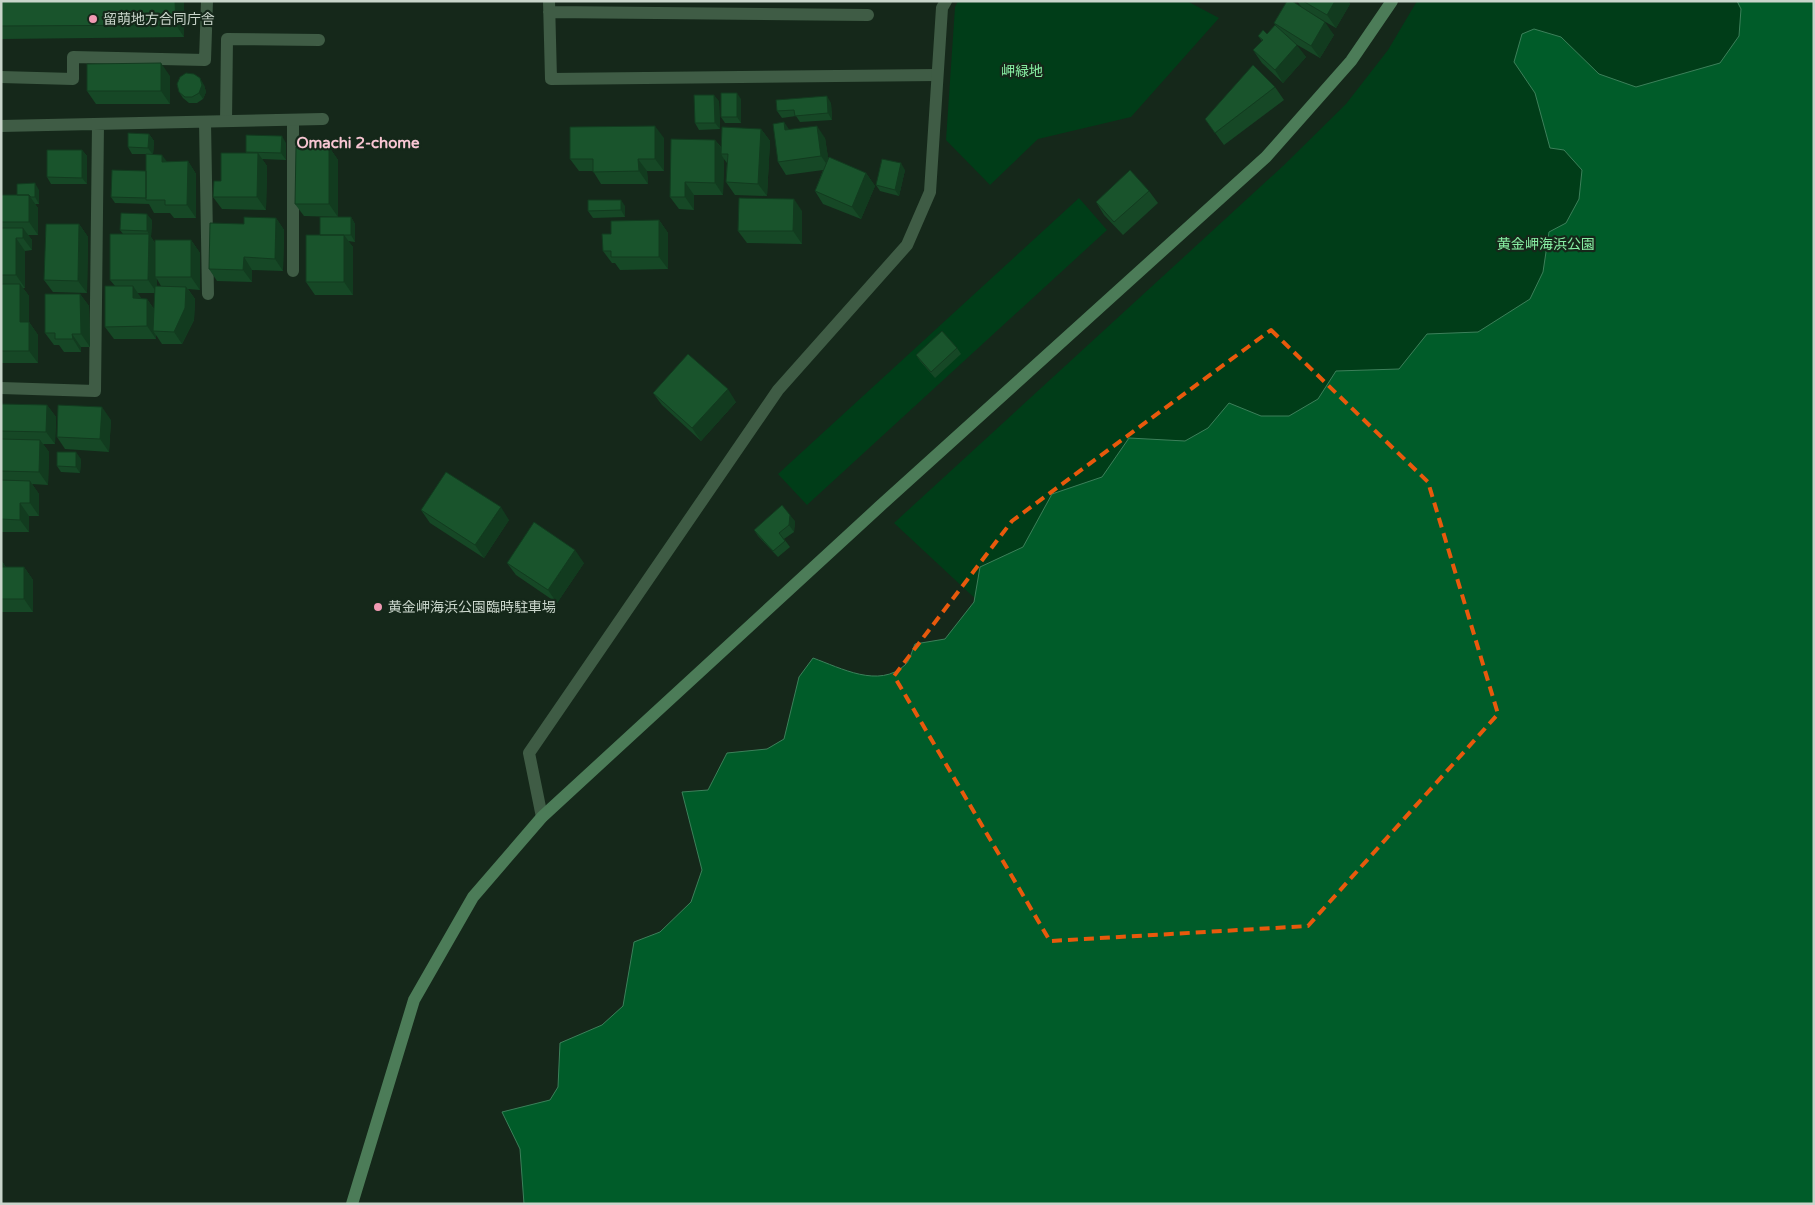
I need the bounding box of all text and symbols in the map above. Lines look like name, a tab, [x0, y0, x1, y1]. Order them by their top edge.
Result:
place label: 留萌地方合同庁舎	[103, 11, 215, 28]
marker: 留萌地方合同庁舎	[87, 13, 99, 25]
park label: 岬緑地	[1001, 63, 1043, 80]
district label: Omachi 2-chome	[296, 134, 420, 152]
park label: 黄金岬海浜公園	[1497, 236, 1595, 253]
place label: 黄金岬海浜公園臨時駐車場	[388, 599, 556, 616]
marker: 黄金岬海浜公園臨時駐車場	[372, 601, 384, 613]

